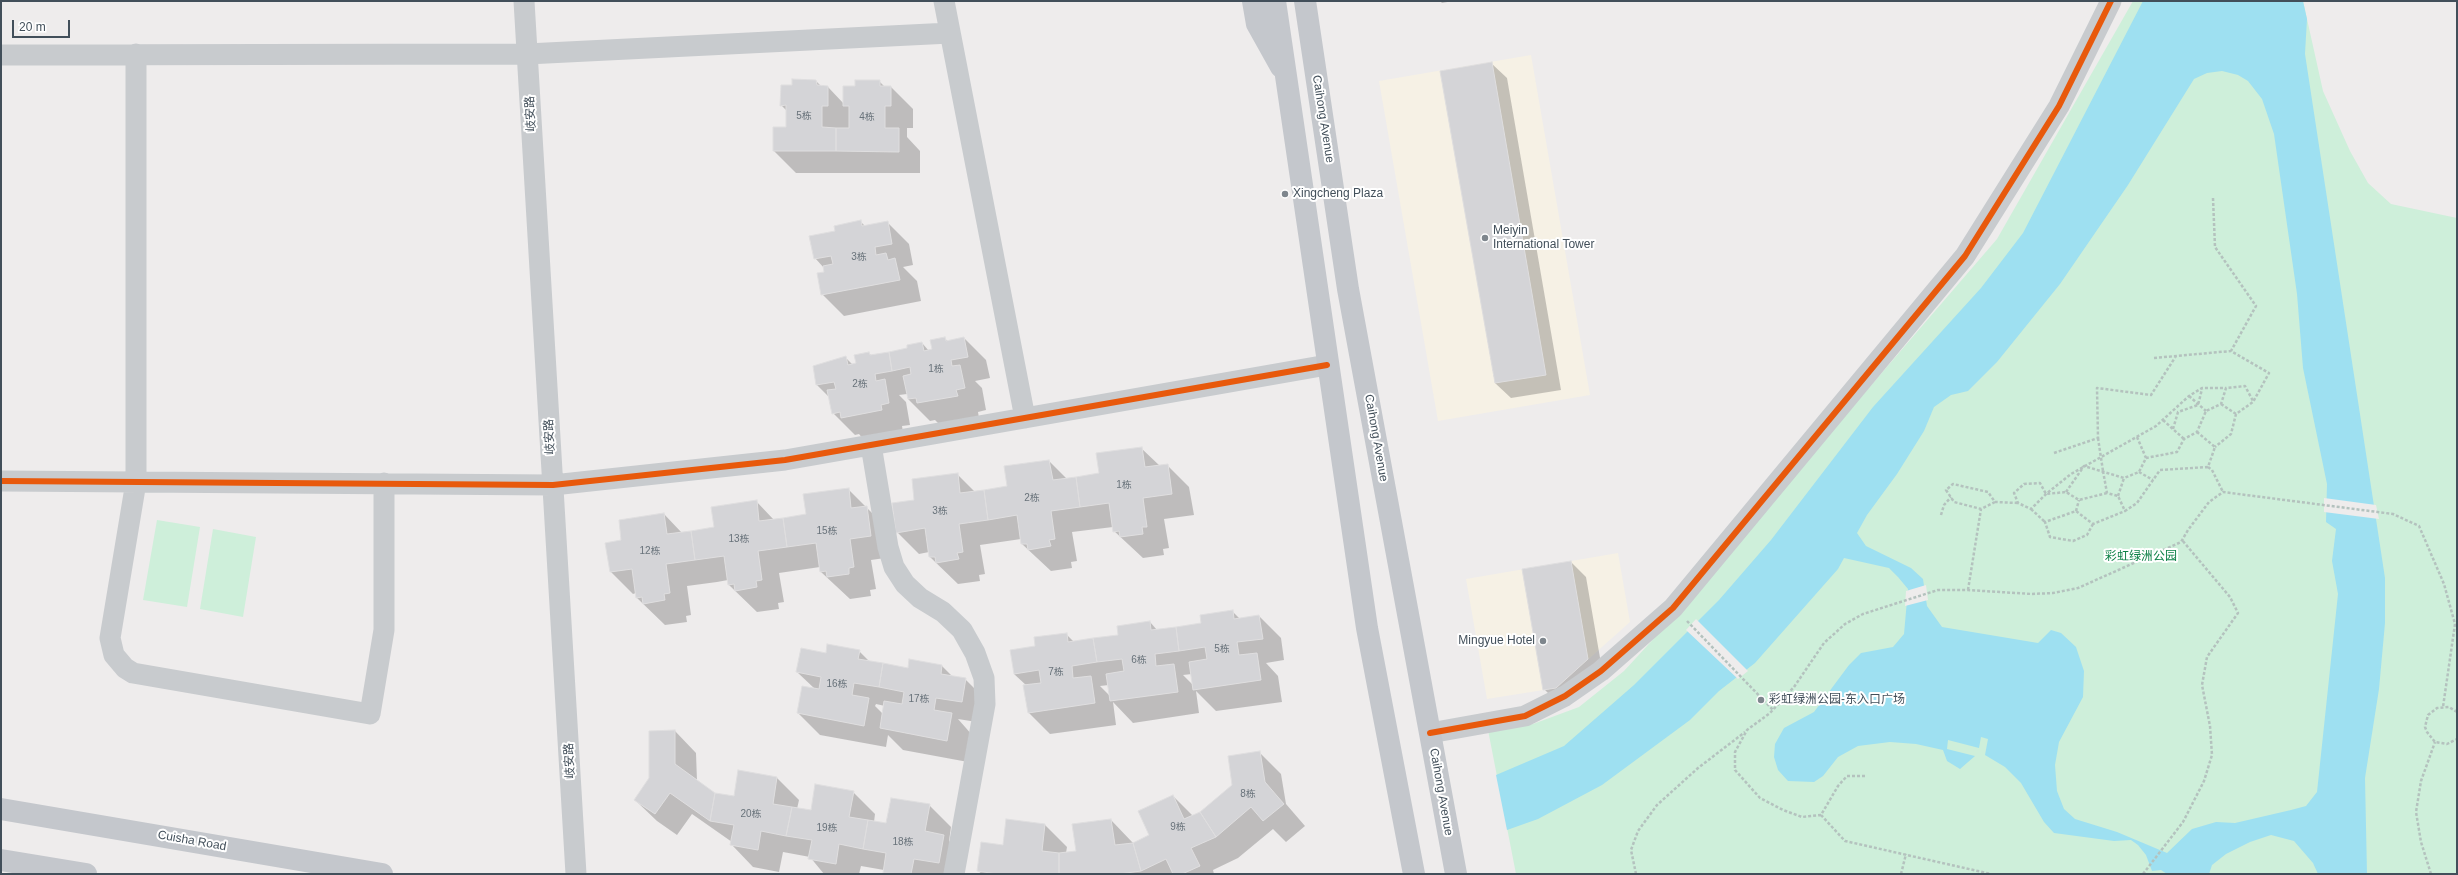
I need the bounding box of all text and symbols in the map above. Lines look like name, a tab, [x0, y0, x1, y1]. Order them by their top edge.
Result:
scale bar	[14, 12, 72, 38]
text: 20 m	[19, 20, 46, 34]
street label: Caihong Avenue	[1309, 74, 1337, 164]
street label: 岐安路	[523, 96, 539, 132]
house number: 5栋	[796, 110, 812, 122]
house number: 4栋	[859, 111, 875, 123]
place label: Xingcheng Plaza	[1293, 187, 1383, 201]
marker: Xingcheng Plaza	[1280, 189, 1290, 199]
place label: Meiyin International Tower	[1493, 224, 1594, 252]
marker: Meiyin International Tower	[1480, 233, 1490, 243]
house number: 3栋	[851, 251, 867, 263]
house number: 1栋	[928, 363, 944, 375]
house number: 2栋	[852, 378, 868, 390]
street label: Caihong Avenue	[1361, 393, 1391, 483]
street label: 岐安路	[542, 419, 558, 455]
house number: 1栋	[1116, 479, 1132, 491]
house number: 2栋	[1024, 492, 1040, 504]
house number: 3栋	[932, 505, 948, 517]
house number: 15栋	[816, 525, 838, 537]
house number: 13栋	[728, 533, 750, 545]
house number: 12栋	[639, 545, 661, 557]
park label: 彩虹绿洲公园	[2105, 550, 2177, 564]
place label: Mingyue Hotel	[1458, 634, 1535, 648]
marker: Mingyue Hotel	[1538, 636, 1548, 646]
house number: 5栋	[1214, 643, 1230, 655]
house number: 6栋	[1131, 654, 1147, 666]
house number: 7栋	[1048, 666, 1064, 678]
house number: 16栋	[826, 678, 848, 690]
house number: 17栋	[908, 693, 930, 705]
place label: 彩虹绿洲公园-东入口广场	[1769, 693, 1905, 707]
marker: 彩虹绿洲公园-东入口广场	[1756, 695, 1766, 705]
street label: 岐安路	[562, 743, 578, 779]
street label: Caihong Avenue	[1426, 747, 1456, 837]
house number: 8栋	[1240, 788, 1256, 800]
house number: 20栋	[740, 808, 762, 820]
house number: 9栋	[1170, 821, 1186, 833]
house number: 19栋	[816, 822, 838, 834]
street label: Cuisha Road	[157, 828, 227, 854]
house number: 18栋	[892, 836, 914, 848]

